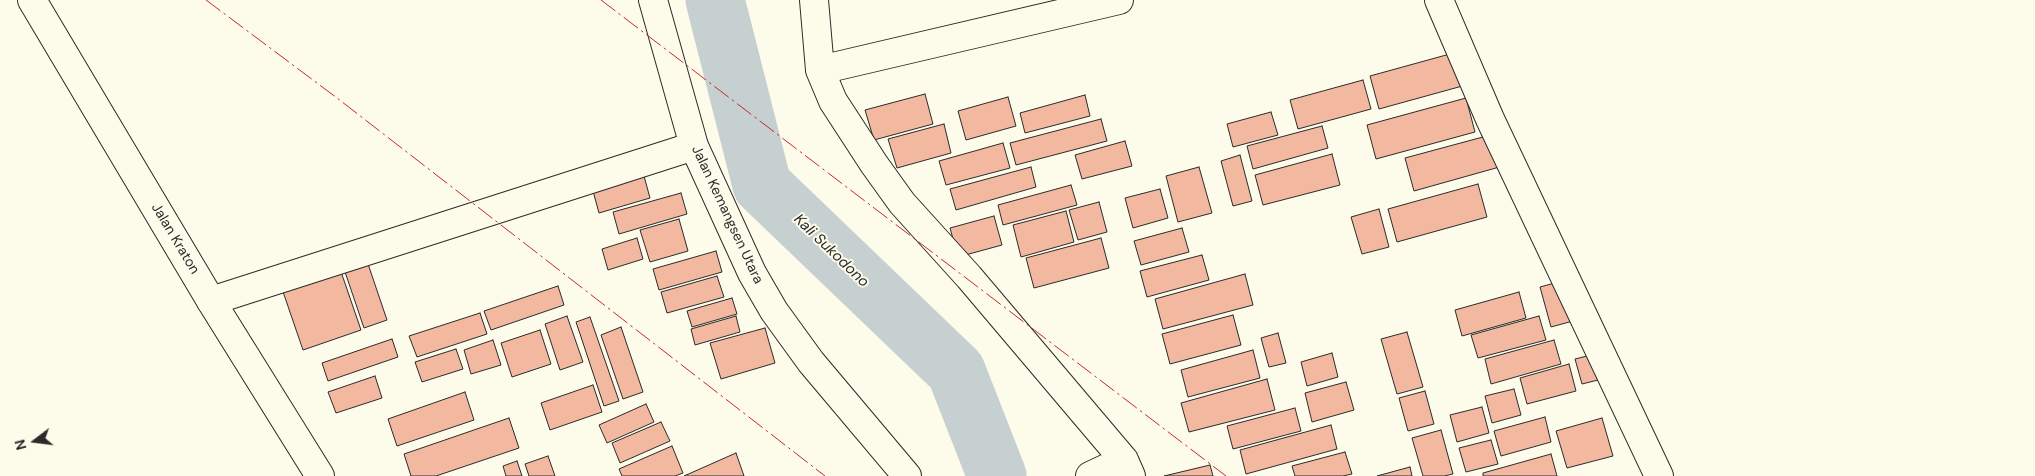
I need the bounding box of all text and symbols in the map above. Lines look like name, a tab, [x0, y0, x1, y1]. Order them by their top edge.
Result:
street label: Jalan Kemangsen Utara	[688, 143, 766, 287]
street label: Jalan Kraton	[147, 201, 203, 277]
water label: Kali Sukodono	[790, 211, 872, 291]
north arrow	[10, 416, 60, 466]
text: N	[10, 438, 31, 452]

